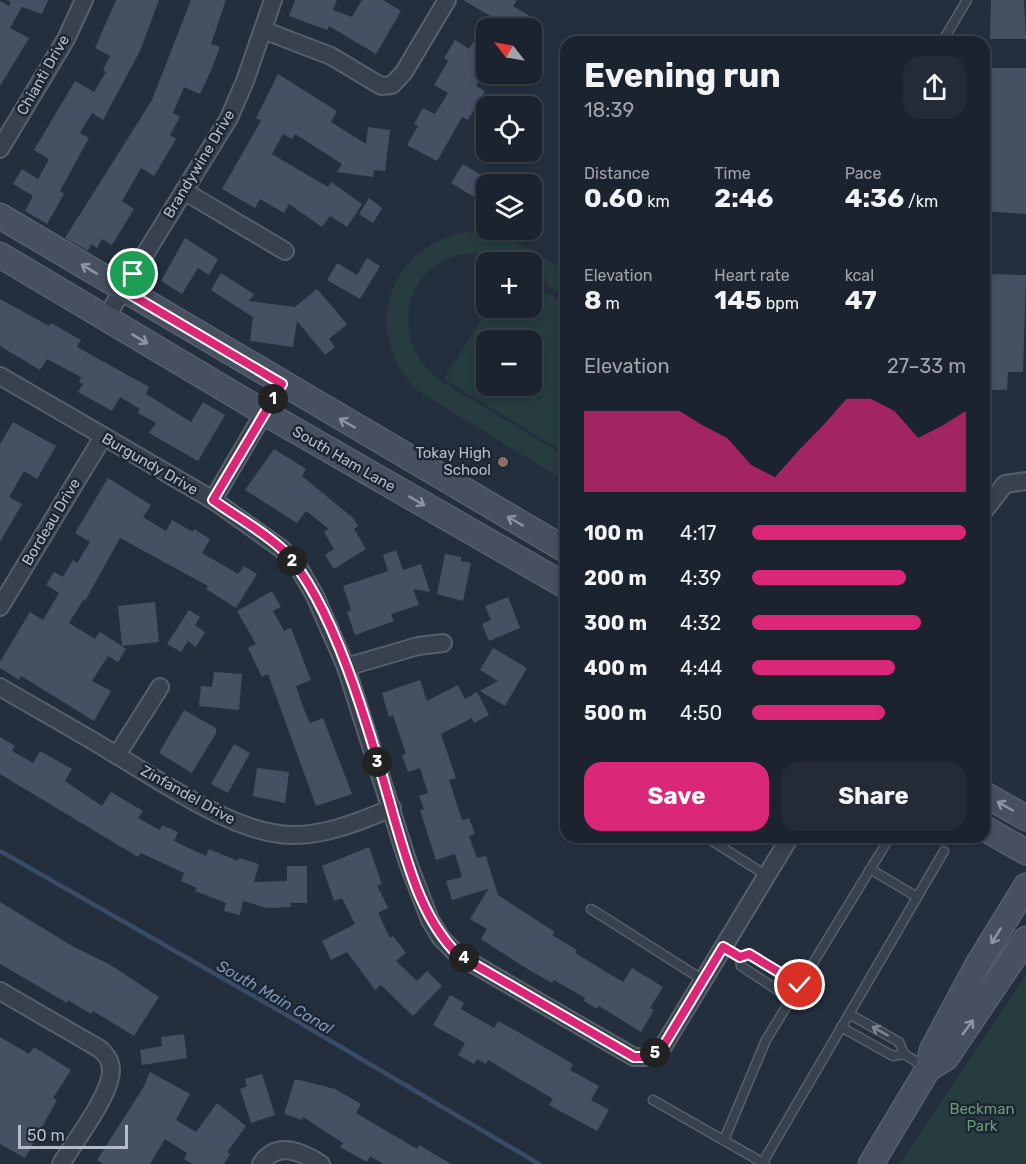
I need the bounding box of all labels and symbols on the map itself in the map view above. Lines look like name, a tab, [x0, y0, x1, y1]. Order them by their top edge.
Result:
north arrow	[476, 18, 542, 84]
street label: Chianti Drive	[13, 32, 73, 118]
street label: Brandywine Drive	[160, 107, 238, 221]
pin	[107, 248, 158, 299]
one-way arrow	[81, 263, 98, 275]
one-way arrow	[131, 334, 148, 346]
pin: 1	[258, 384, 288, 414]
one-way arrow	[339, 416, 356, 428]
street label: South Ham Lane	[289, 422, 399, 496]
street label: Burgundy Drive	[99, 429, 201, 499]
place label: Tokay High School	[415, 444, 491, 479]
marker: Tokay High School	[496, 455, 510, 469]
street label: Bordeau Drive	[18, 475, 84, 569]
one-way arrow	[408, 495, 425, 507]
one-way arrow	[507, 515, 524, 527]
pin: 2	[277, 546, 307, 576]
pin: 3	[362, 747, 392, 777]
street label: Zinfandel Drive	[138, 762, 238, 828]
one-way arrow	[997, 800, 1014, 812]
one-way arrow	[989, 927, 1001, 944]
pin: 4	[449, 943, 479, 973]
water label: South Main Canal	[213, 956, 338, 1039]
pin	[774, 959, 825, 1010]
one-way arrow	[962, 1020, 974, 1036]
one-way arrow	[872, 1025, 889, 1037]
pin: 5	[640, 1038, 670, 1068]
park label: Beckman Park	[949, 1100, 1015, 1135]
scale bar	[18, 1122, 128, 1150]

